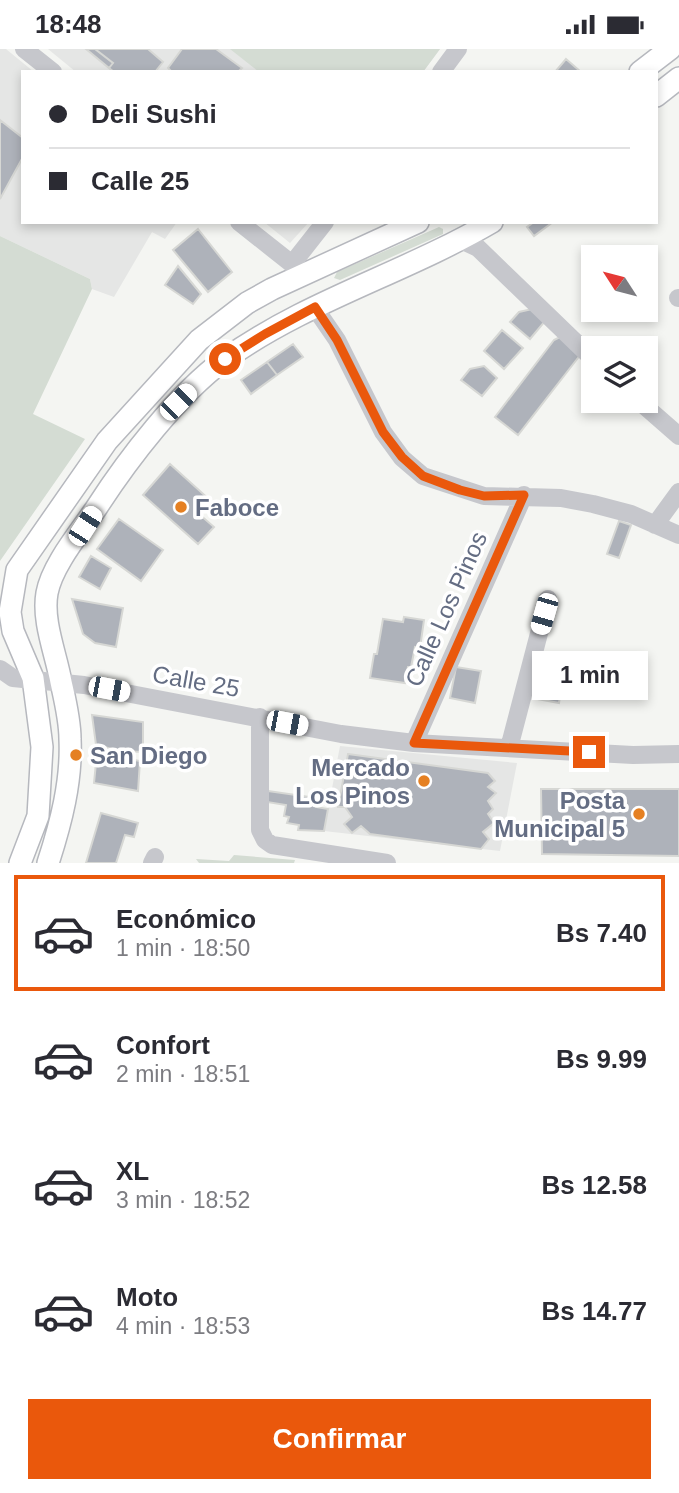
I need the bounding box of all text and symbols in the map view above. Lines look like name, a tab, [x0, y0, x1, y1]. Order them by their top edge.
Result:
text: 18:48	[35, 9, 102, 39]
text: Deli Sushi	[91, 99, 217, 129]
text: Calle 25	[91, 166, 189, 196]
north arrow	[581, 245, 658, 322]
map controls	[581, 245, 658, 413]
button: layers	[581, 336, 658, 413]
route start	[209, 343, 241, 375]
car	[156, 380, 201, 424]
place label: Faboce	[195, 494, 279, 521]
marker: Faboce	[173, 499, 189, 515]
car	[65, 503, 106, 549]
street label: Calle Los Pinos	[400, 527, 492, 691]
car	[529, 591, 560, 637]
callout: 1 min	[531, 651, 647, 699]
street label: Calle 25	[150, 660, 242, 702]
text: 1 min	[560, 662, 620, 688]
car	[87, 675, 132, 703]
car	[265, 709, 310, 737]
route end	[573, 736, 605, 768]
place label: San Diego	[90, 742, 207, 769]
marker: San Diego	[68, 747, 84, 763]
place label: Mercado Los Pinos	[295, 754, 410, 809]
marker: Mercado Los Pinos	[416, 773, 432, 789]
place label: Posta Municipal 5	[494, 787, 626, 842]
marker: Posta Municipal 5	[631, 806, 647, 822]
icon: car	[32, 902, 95, 965]
text: Económico	[116, 904, 256, 934]
text: Bs 7.40	[556, 918, 647, 948]
text: 1 min · 18:50	[116, 935, 250, 961]
icon: car	[32, 1028, 95, 1091]
text: Confort	[116, 1030, 210, 1060]
text: Bs 9.99	[556, 1044, 647, 1074]
text: 2 min · 18:51	[116, 1061, 250, 1087]
icon: car	[32, 1154, 95, 1217]
text: XL	[116, 1156, 149, 1186]
text: Bs 12.58	[541, 1170, 647, 1200]
text: 3 min · 18:52	[116, 1187, 250, 1213]
icon: car	[32, 1280, 95, 1343]
text: Moto	[116, 1282, 178, 1312]
text: Bs 14.77	[541, 1296, 647, 1326]
text: 4 min · 18:53	[116, 1313, 250, 1339]
button: Confirmar	[28, 1399, 651, 1479]

